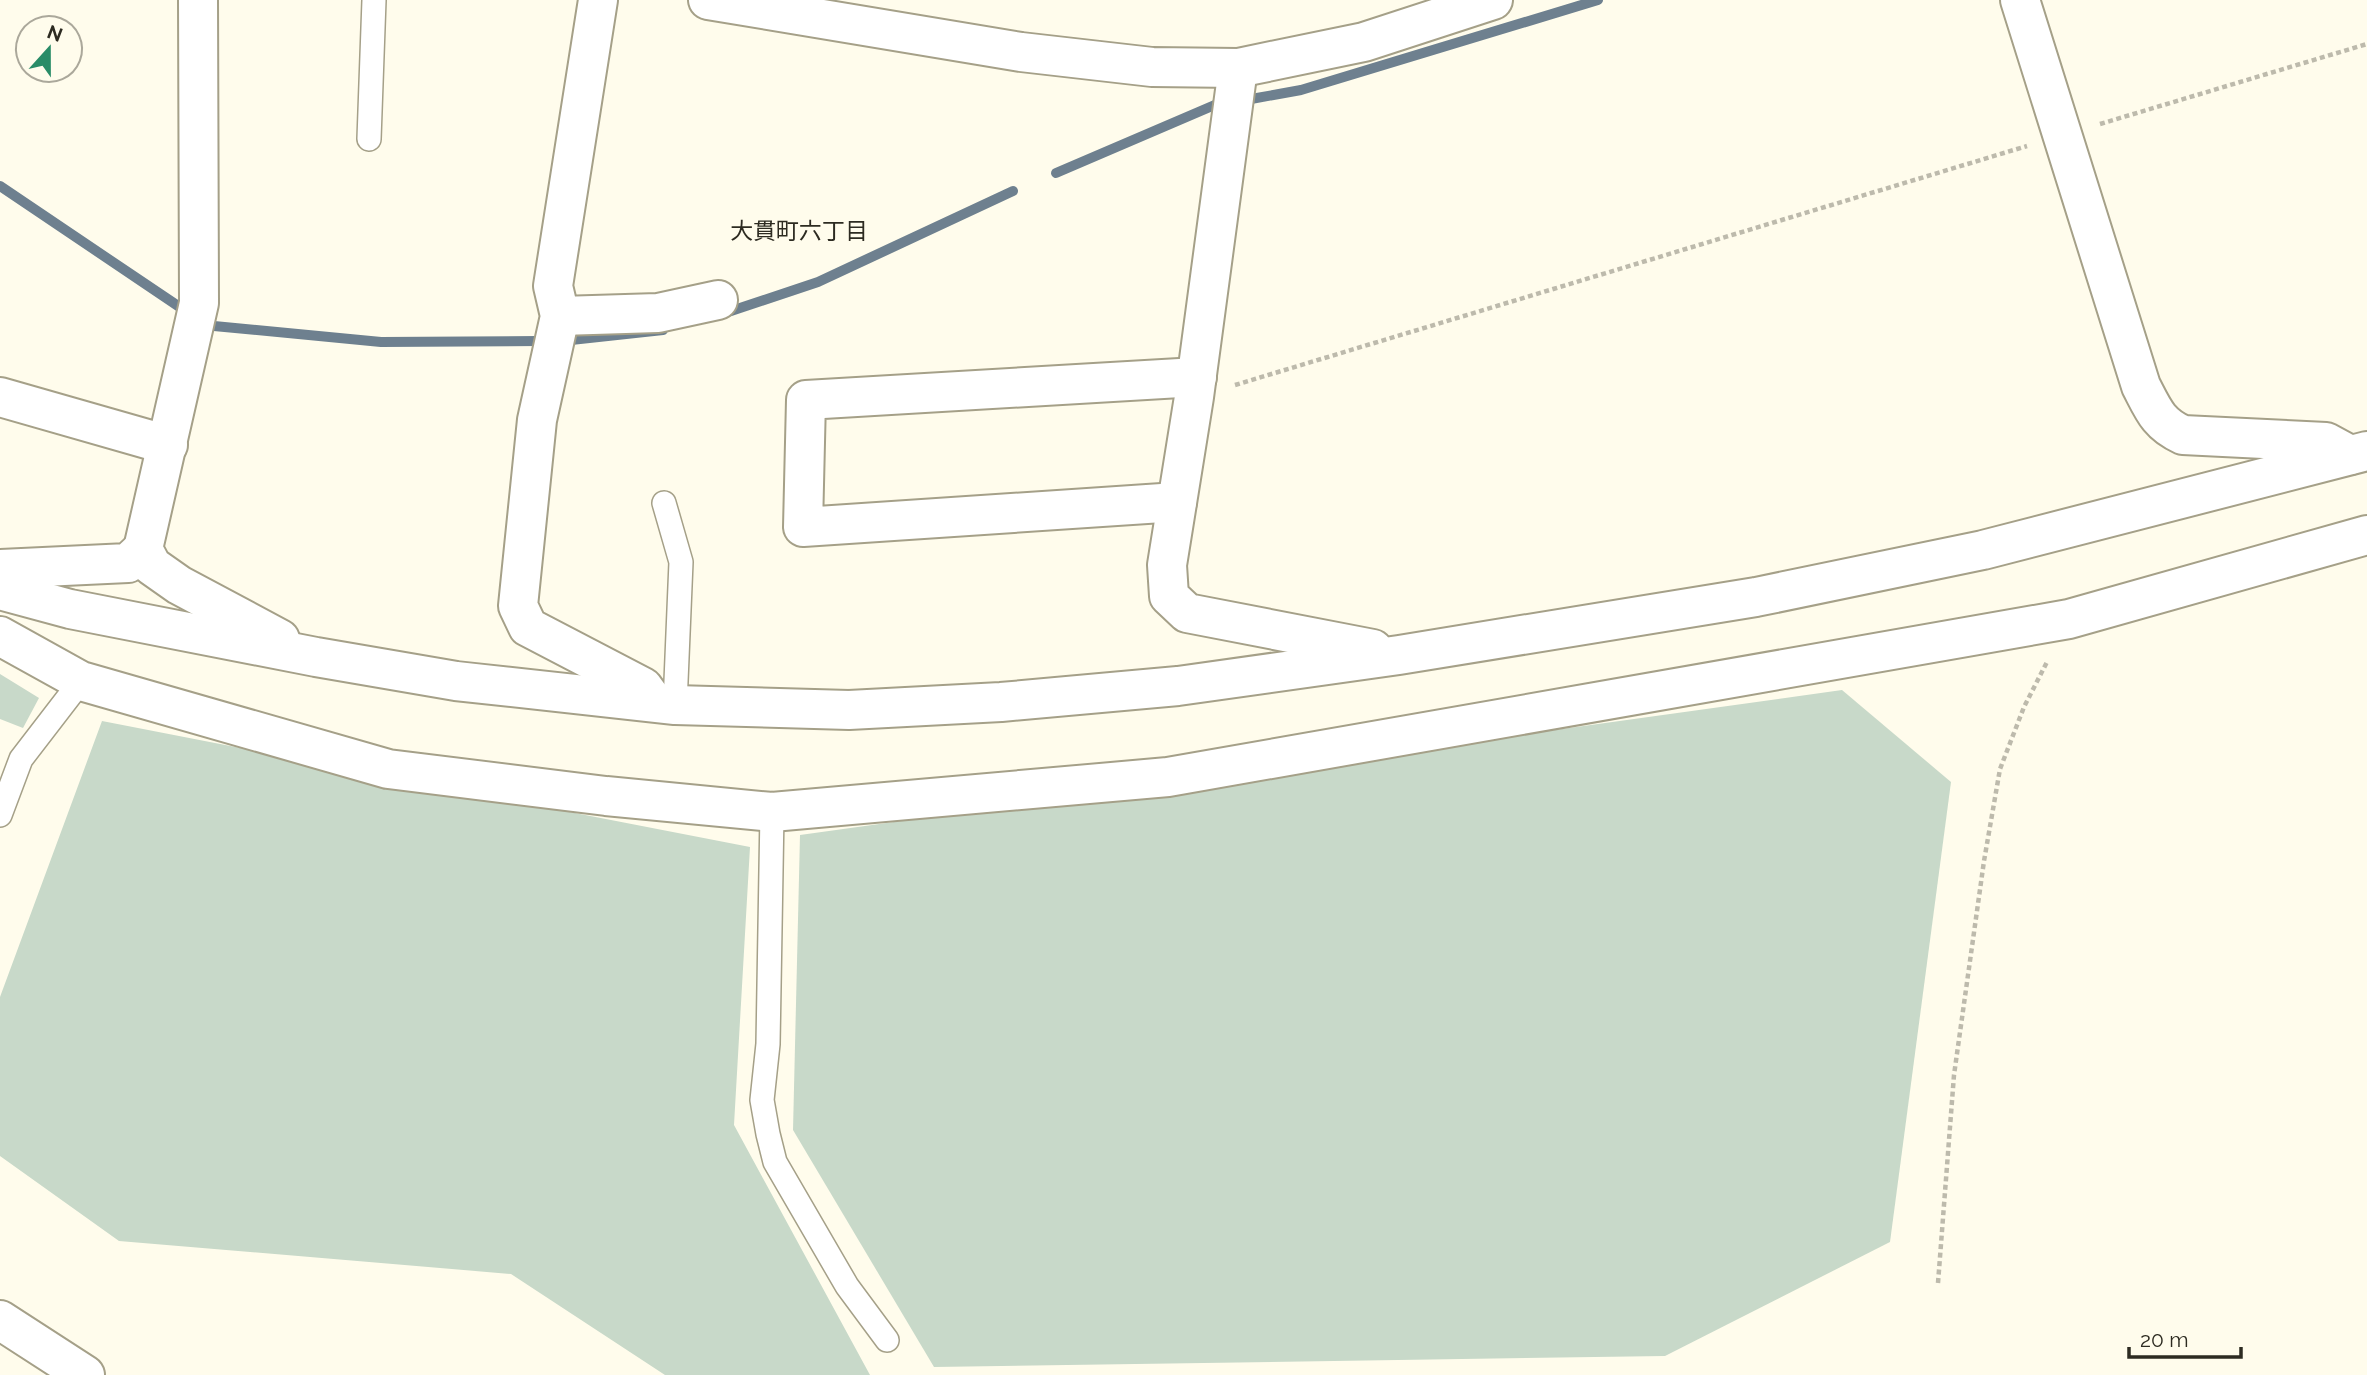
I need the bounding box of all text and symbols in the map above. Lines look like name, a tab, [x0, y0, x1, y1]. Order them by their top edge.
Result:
north arrow	[14, 14, 84, 84]
text: N	[44, 20, 66, 46]
district label: 大貫町六丁目	[730, 217, 868, 244]
scale bar	[2129, 1316, 2241, 1360]
text: 20 m	[2140, 1327, 2188, 1352]

